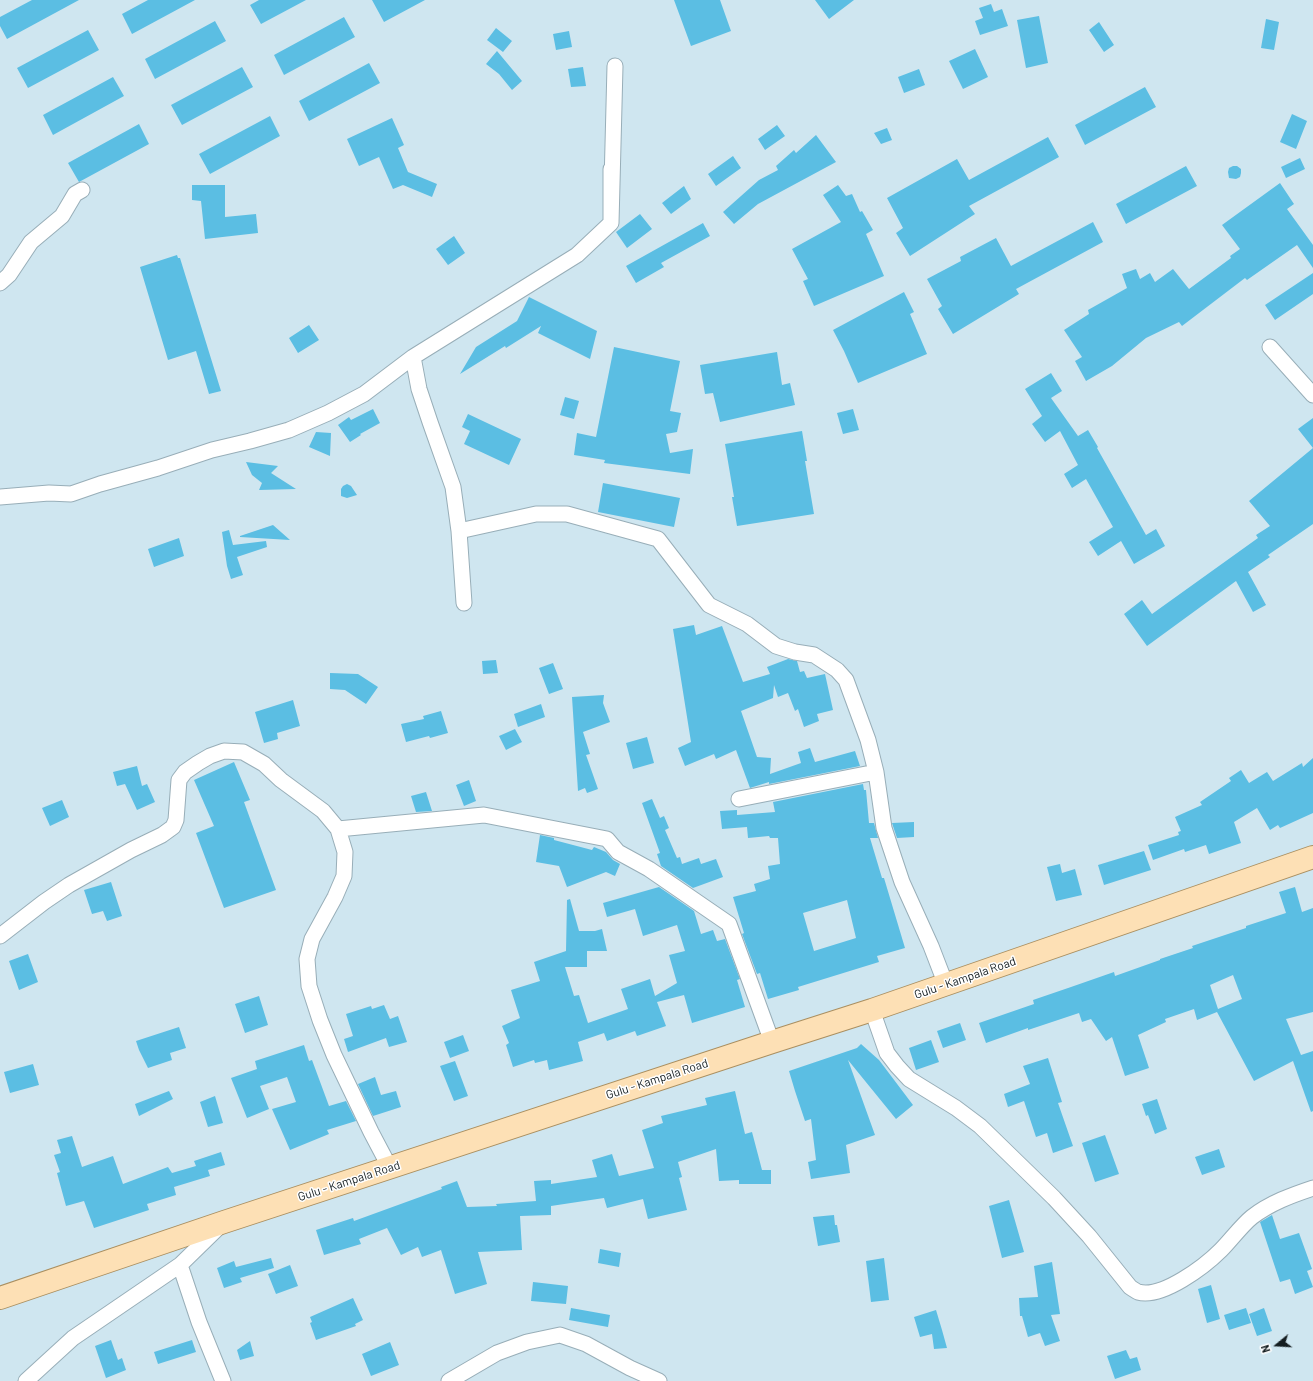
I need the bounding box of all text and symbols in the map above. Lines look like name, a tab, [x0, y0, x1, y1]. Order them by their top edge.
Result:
street label: Gulu - Kampala Road	[912, 954, 1018, 1002]
street label: Gulu - Kampala Road	[604, 1056, 710, 1102]
street label: Gulu - Kampala Road	[296, 1158, 402, 1204]
north arrow	[1257, 1325, 1297, 1365]
text: N	[1258, 1343, 1272, 1354]

